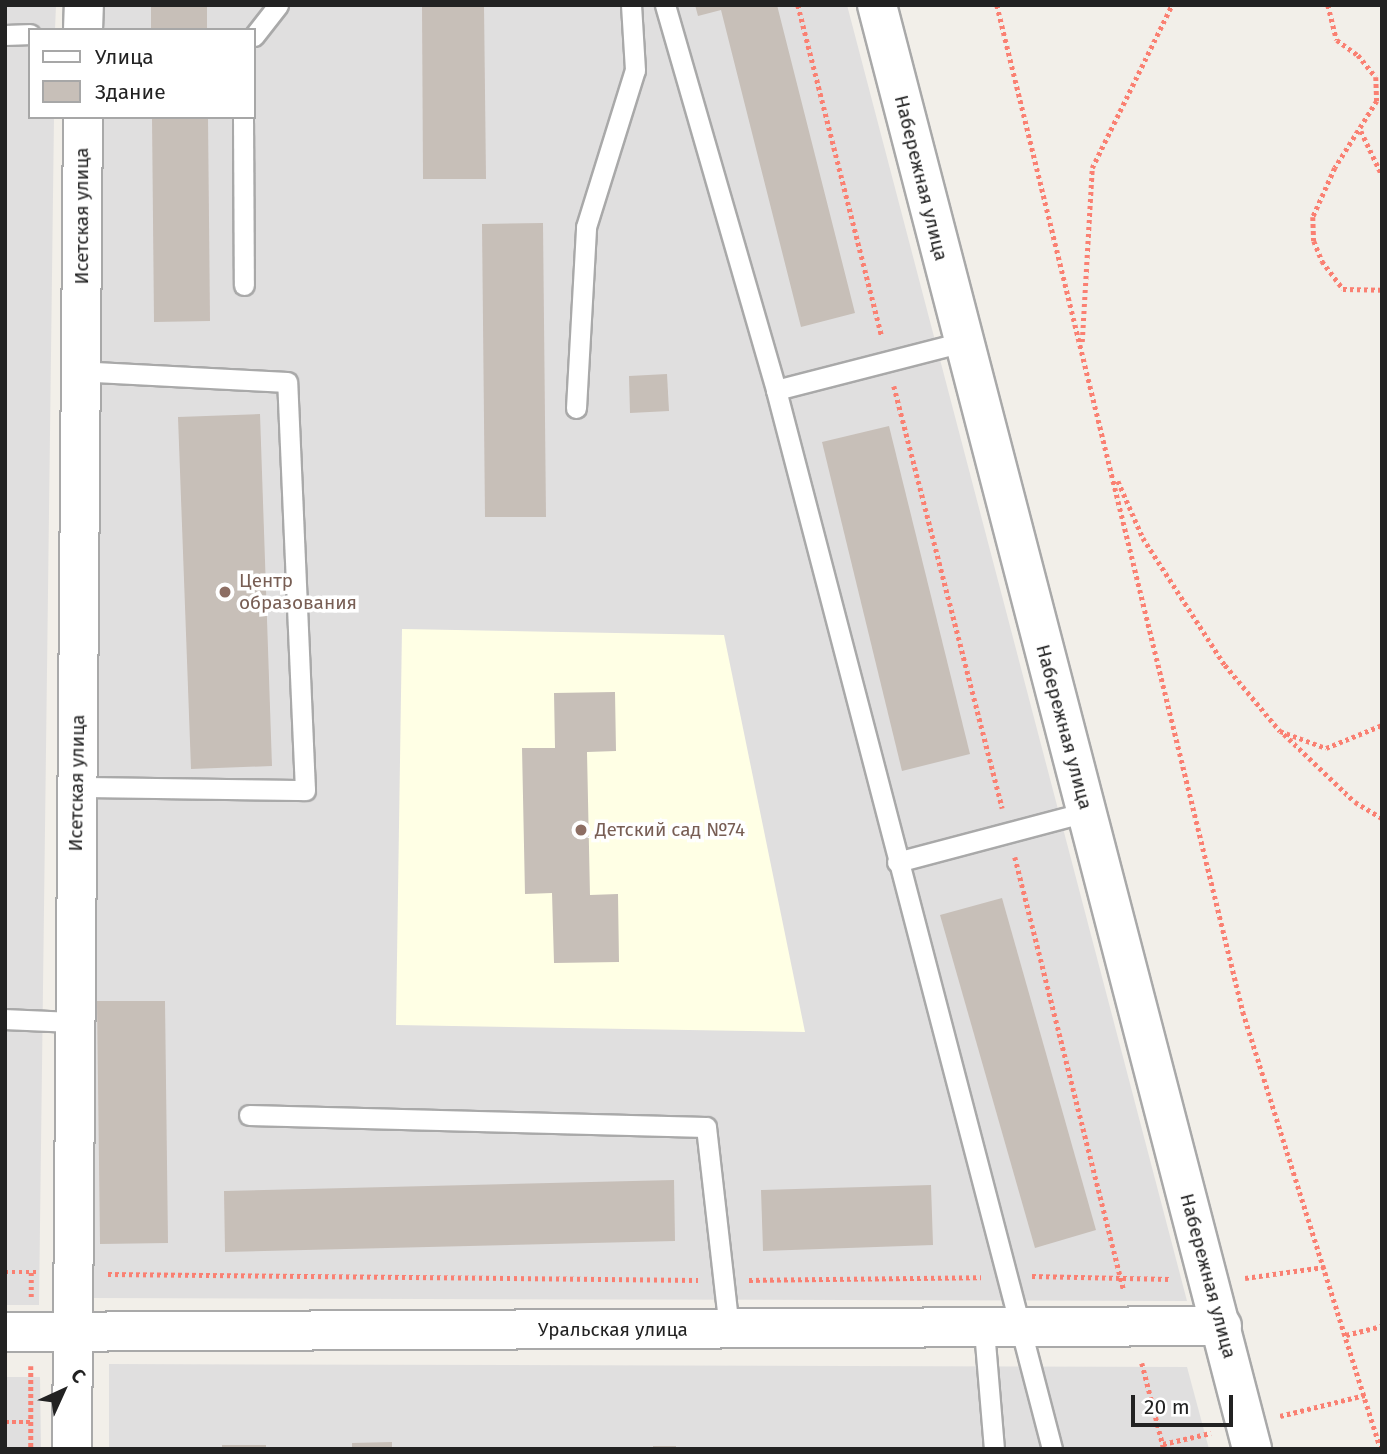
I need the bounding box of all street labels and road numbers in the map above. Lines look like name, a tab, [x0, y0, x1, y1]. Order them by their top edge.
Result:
street label: Набережная улица	[889, 93, 953, 263]
street label: Исетская улица	[71, 147, 93, 285]
street label: Набережная улица	[1031, 642, 1097, 812]
street label: Исетская улица	[64, 714, 90, 852]
street label: Набережная улица	[1175, 1191, 1241, 1361]
street label: Уральская улица	[538, 1319, 688, 1341]

